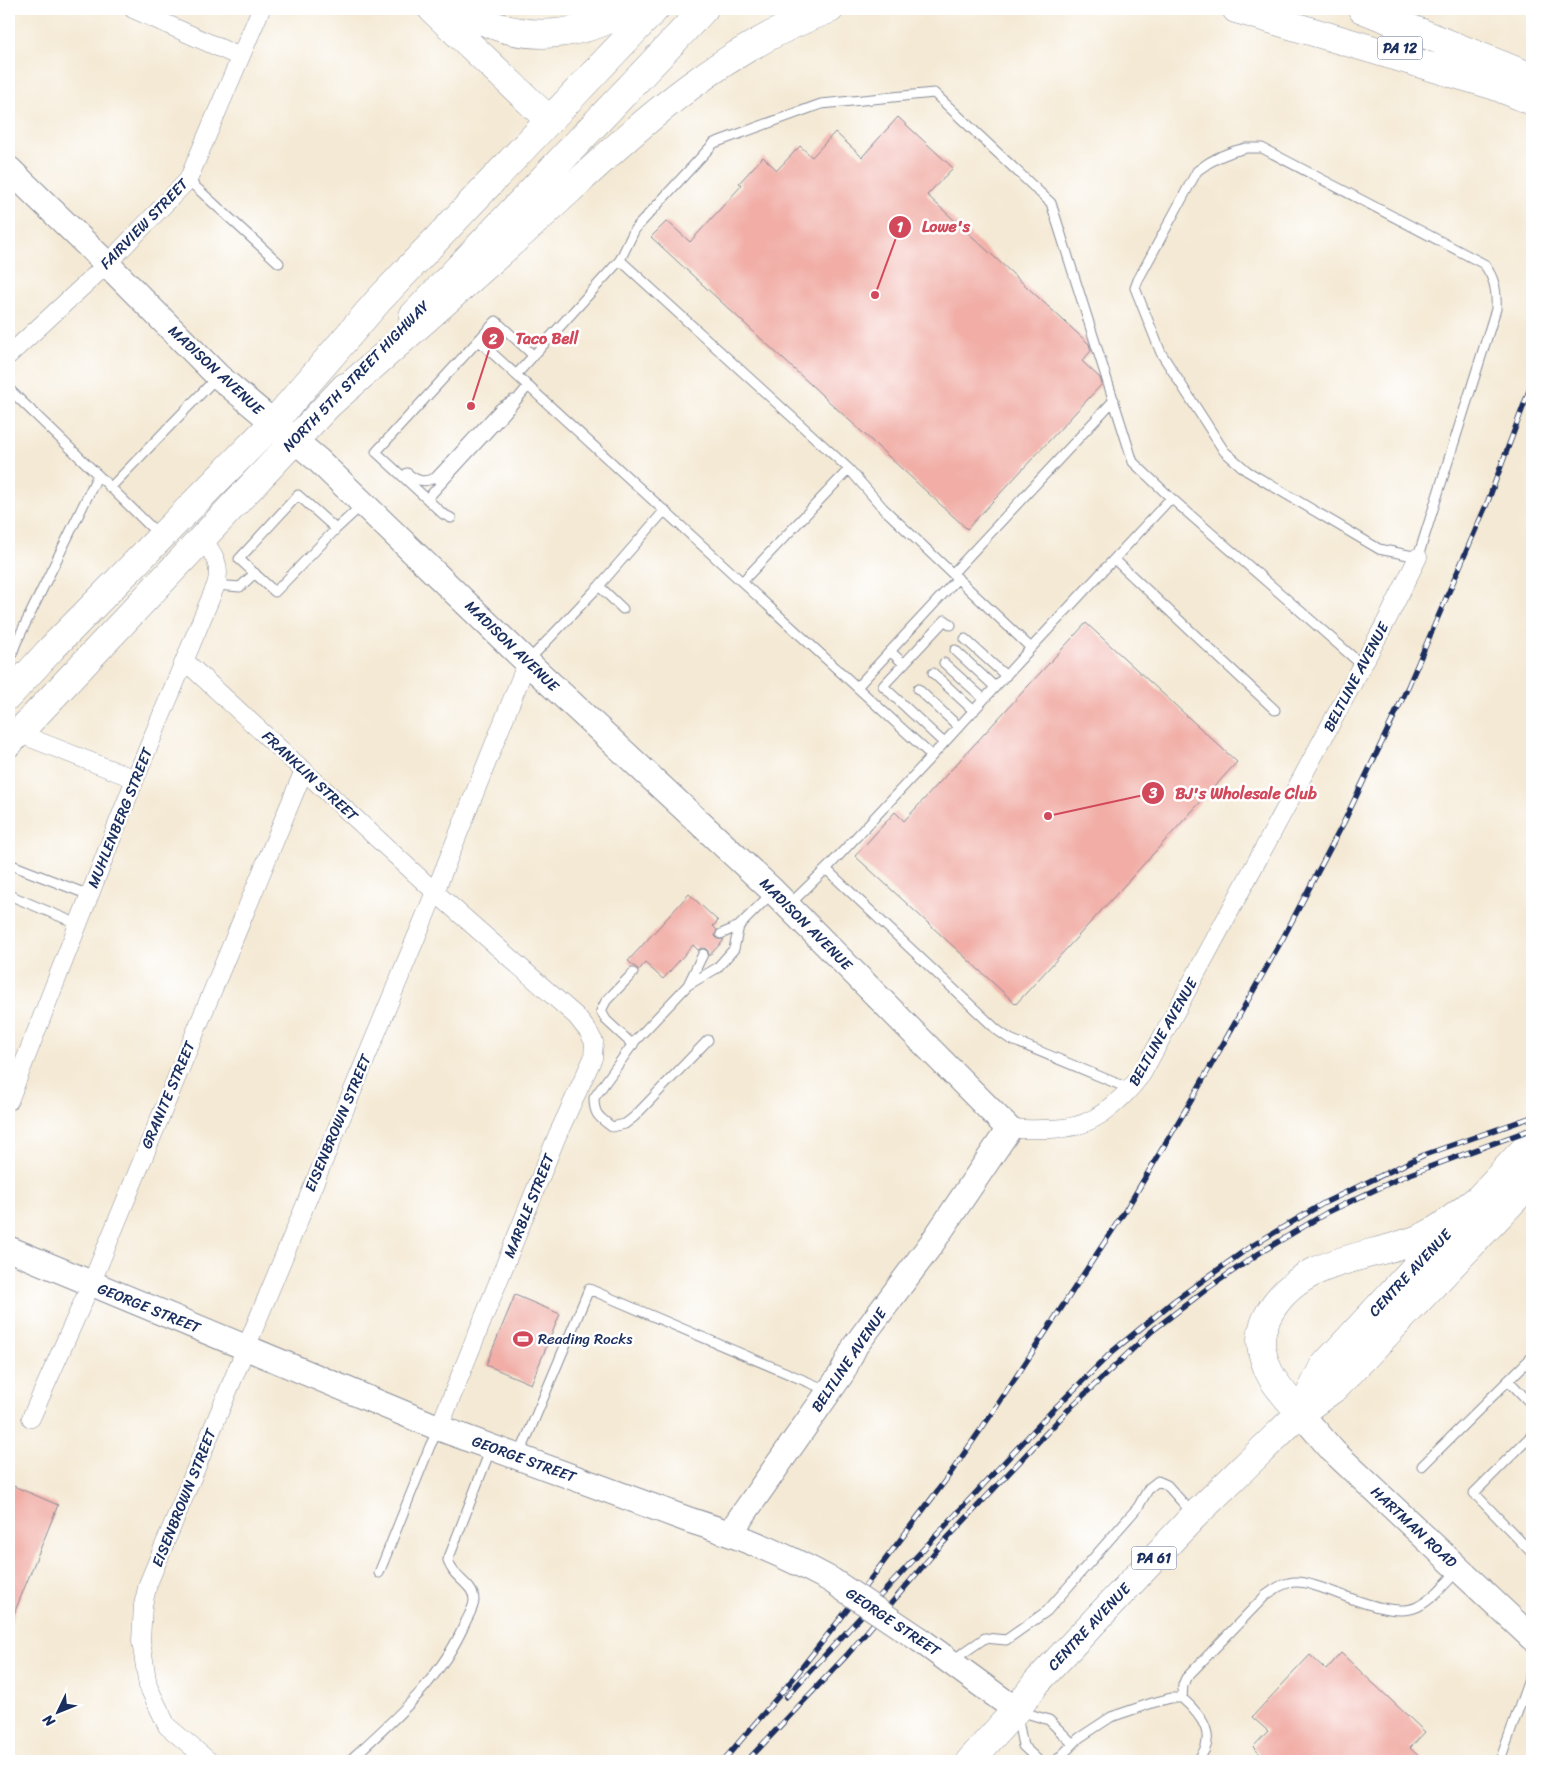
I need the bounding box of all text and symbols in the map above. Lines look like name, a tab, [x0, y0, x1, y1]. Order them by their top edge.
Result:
road number: PA 12	[1378, 36, 1422, 59]
street label: FAIRVIEW STREET	[94, 172, 195, 276]
callout: Lowe's	[887, 211, 980, 242]
text: Lowe's	[922, 212, 971, 241]
text: 1	[897, 214, 904, 240]
street label: NORTH 5TH STREET HIGHWAY	[276, 293, 436, 458]
street label: MADISON AVENUE	[162, 318, 271, 423]
callout: Taco Bell	[481, 323, 589, 354]
text: Taco Bell	[516, 324, 580, 353]
text: 2	[488, 326, 498, 352]
street label: MADISON AVENUE	[459, 594, 567, 699]
street label: BELTLINE AVENUE	[1316, 616, 1397, 737]
street label: FRANKLIN STREET	[256, 724, 365, 829]
street label: MUHLENBERG STREET	[80, 743, 160, 892]
callout: BJ's Wholesale Club	[1141, 777, 1326, 808]
text: BJ's Wholesale Club	[1175, 779, 1317, 808]
text: 3	[1148, 780, 1158, 806]
street label: MADISON AVENUE	[753, 871, 860, 978]
street label: BELTLINE AVENUE	[1121, 972, 1205, 1091]
street label: GRANITE STREET	[134, 1036, 203, 1153]
street label: EISENBROWN STREET	[297, 1049, 379, 1196]
street label: MARBLE STREET	[496, 1149, 562, 1262]
street label: CENTRE AVENUE	[1362, 1222, 1459, 1323]
street label: GEORGE STREET	[93, 1275, 206, 1341]
street label: BELTLINE AVENUE	[804, 1301, 895, 1417]
place label: Reading Rocks	[538, 1326, 633, 1352]
sports icon: Reading Rocks	[512, 1328, 534, 1350]
street label: EISENBROWN STREET	[144, 1423, 224, 1571]
street label: GEORGE STREET	[468, 1428, 581, 1490]
street label: HARTMAN ROAD	[1365, 1480, 1463, 1574]
road number: PA 61	[1132, 1546, 1176, 1570]
street label: CENTRE AVENUE	[1041, 1576, 1138, 1677]
street label: GEORGE STREET	[840, 1581, 947, 1664]
north arrow	[32, 1688, 82, 1738]
text: N	[36, 1708, 62, 1733]

